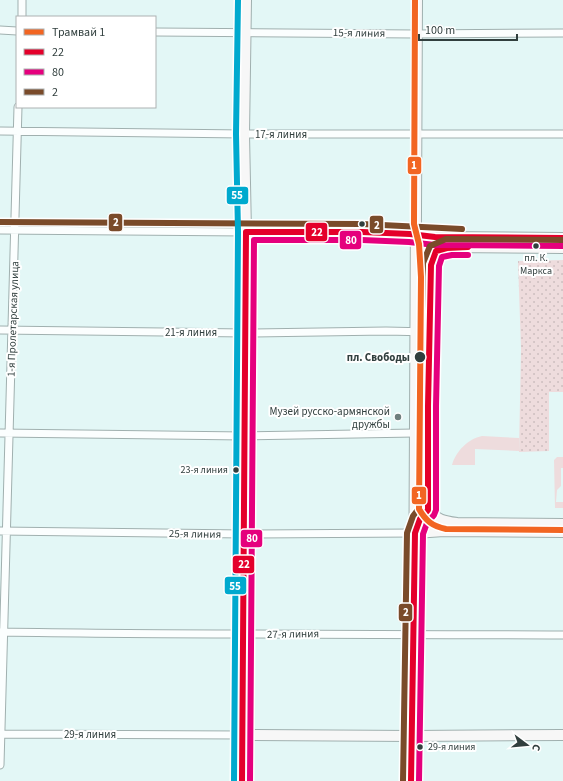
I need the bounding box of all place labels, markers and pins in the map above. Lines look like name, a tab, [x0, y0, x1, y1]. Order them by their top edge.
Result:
unlabelled marker	[357, 219, 367, 229]
marker: пл. К. Маркса	[531, 241, 541, 251]
place label: пл. К. Маркса	[520, 251, 552, 278]
place label: пл. Свободы	[347, 350, 410, 365]
marker: пл. Свободы	[413, 350, 427, 364]
place label: Музей русско-армянской дружбы	[270, 404, 390, 432]
marker: Музей русско-армянской дружбы	[393, 412, 403, 422]
place label: 23-я линия	[181, 463, 228, 477]
marker: 23-я линия	[231, 465, 241, 475]
place label: 29-я линия	[428, 740, 475, 754]
marker: 29-я линия	[415, 742, 425, 752]

